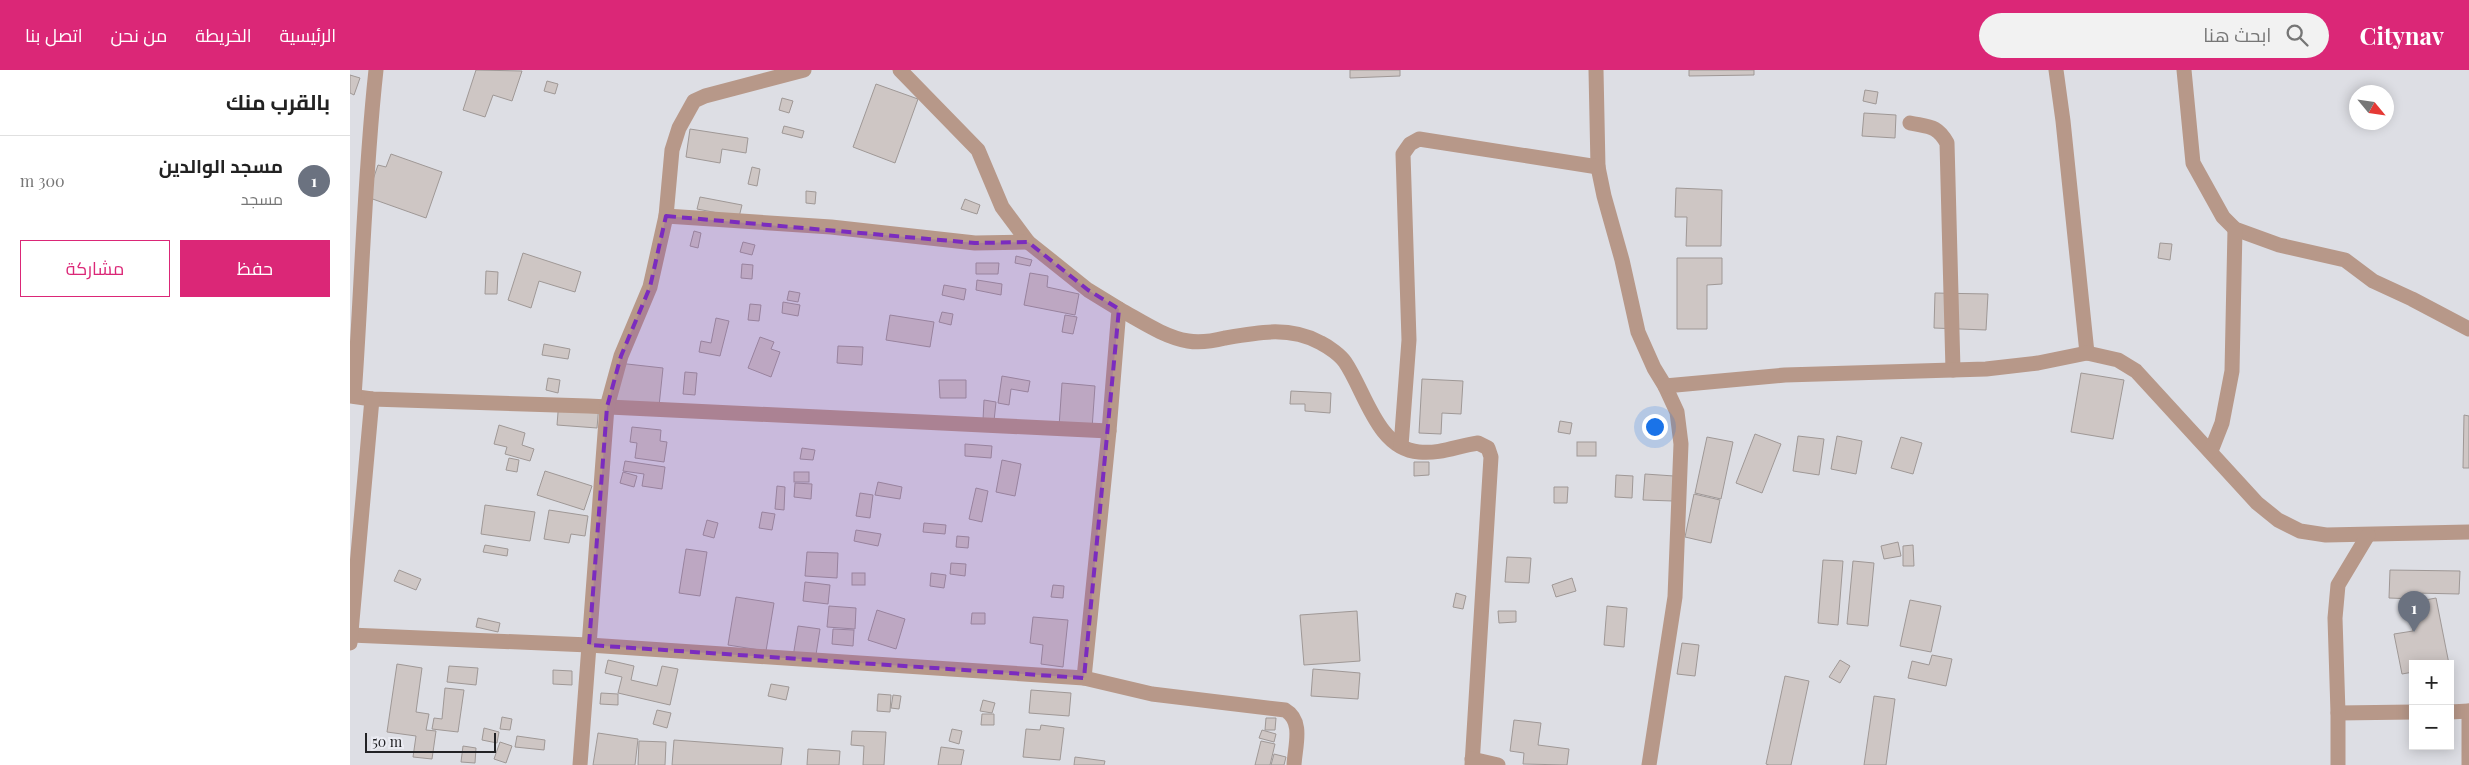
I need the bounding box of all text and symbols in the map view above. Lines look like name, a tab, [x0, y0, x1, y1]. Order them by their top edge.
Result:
search box	[1979, 13, 2329, 58]
text: Citynav	[2359, 19, 2444, 51]
text: ابحث هنا	[2203, 21, 2271, 47]
icon: search	[2283, 21, 2311, 49]
text: اتصل بنا	[25, 23, 82, 47]
text: من نحن	[110, 23, 167, 47]
text: الخريطة	[195, 23, 252, 47]
text: الرئيسية	[280, 23, 336, 47]
north arrow	[2349, 85, 2394, 130]
text: بالقرب منك	[226, 87, 330, 115]
text: مسجد الوالدين	[159, 152, 283, 178]
text: 300 m	[20, 170, 65, 191]
text: 1	[311, 170, 317, 191]
text: مسجد	[241, 188, 283, 209]
button: مشاركة	[20, 240, 170, 297]
button: حفظ	[180, 240, 330, 297]
your location	[1642, 414, 1668, 440]
pin: 1	[2398, 591, 2430, 632]
map controls	[2409, 660, 2454, 750]
button: +	[2409, 660, 2454, 705]
button: −	[2409, 705, 2454, 750]
scale bar	[365, 730, 496, 753]
text: 50 m	[372, 732, 402, 751]

